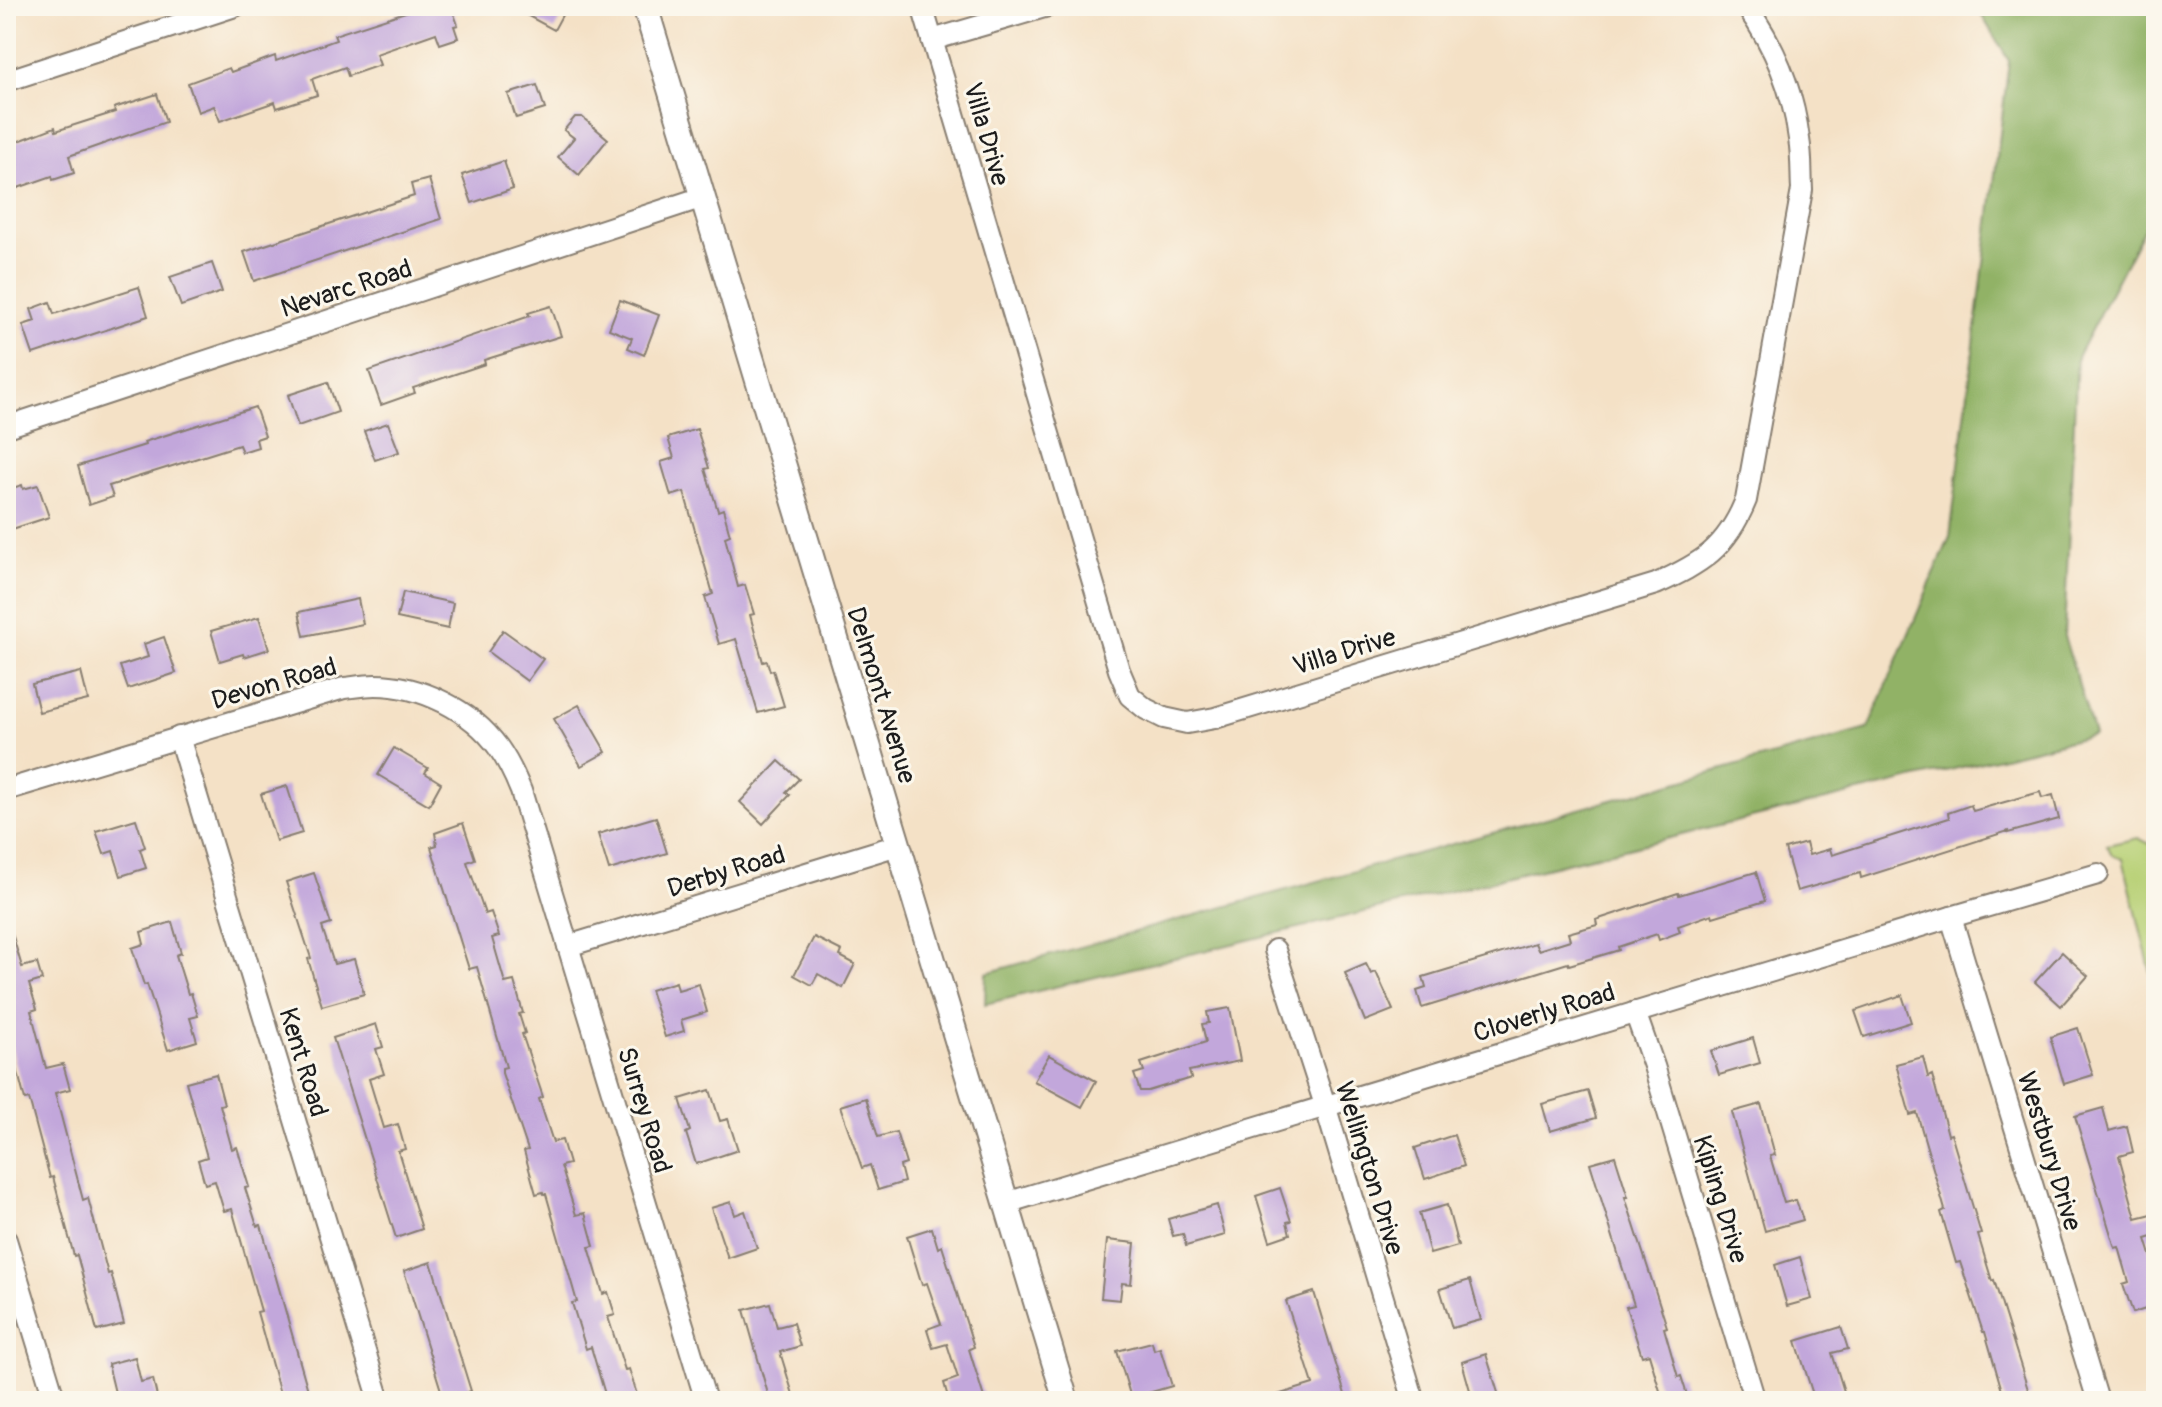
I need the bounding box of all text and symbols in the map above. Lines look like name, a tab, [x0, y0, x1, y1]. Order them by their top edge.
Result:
street label: Villa Drive	[956, 79, 1016, 190]
street label: Nevarc Road	[277, 253, 416, 325]
street label: Delmont Avenue	[839, 603, 923, 787]
street label: Villa Drive	[1289, 621, 1400, 683]
street label: Devon Road	[208, 651, 341, 717]
street label: Derby Road	[663, 839, 789, 905]
street label: Cloverly Road	[1469, 976, 1619, 1050]
street label: Kent Road	[271, 1004, 335, 1121]
street label: Surrey Road	[610, 1044, 678, 1177]
street label: Westbury Drive	[2010, 1068, 2088, 1235]
street label: Wellington Drive	[1327, 1078, 1411, 1259]
street label: Kipling Drive	[1685, 1131, 1755, 1267]

